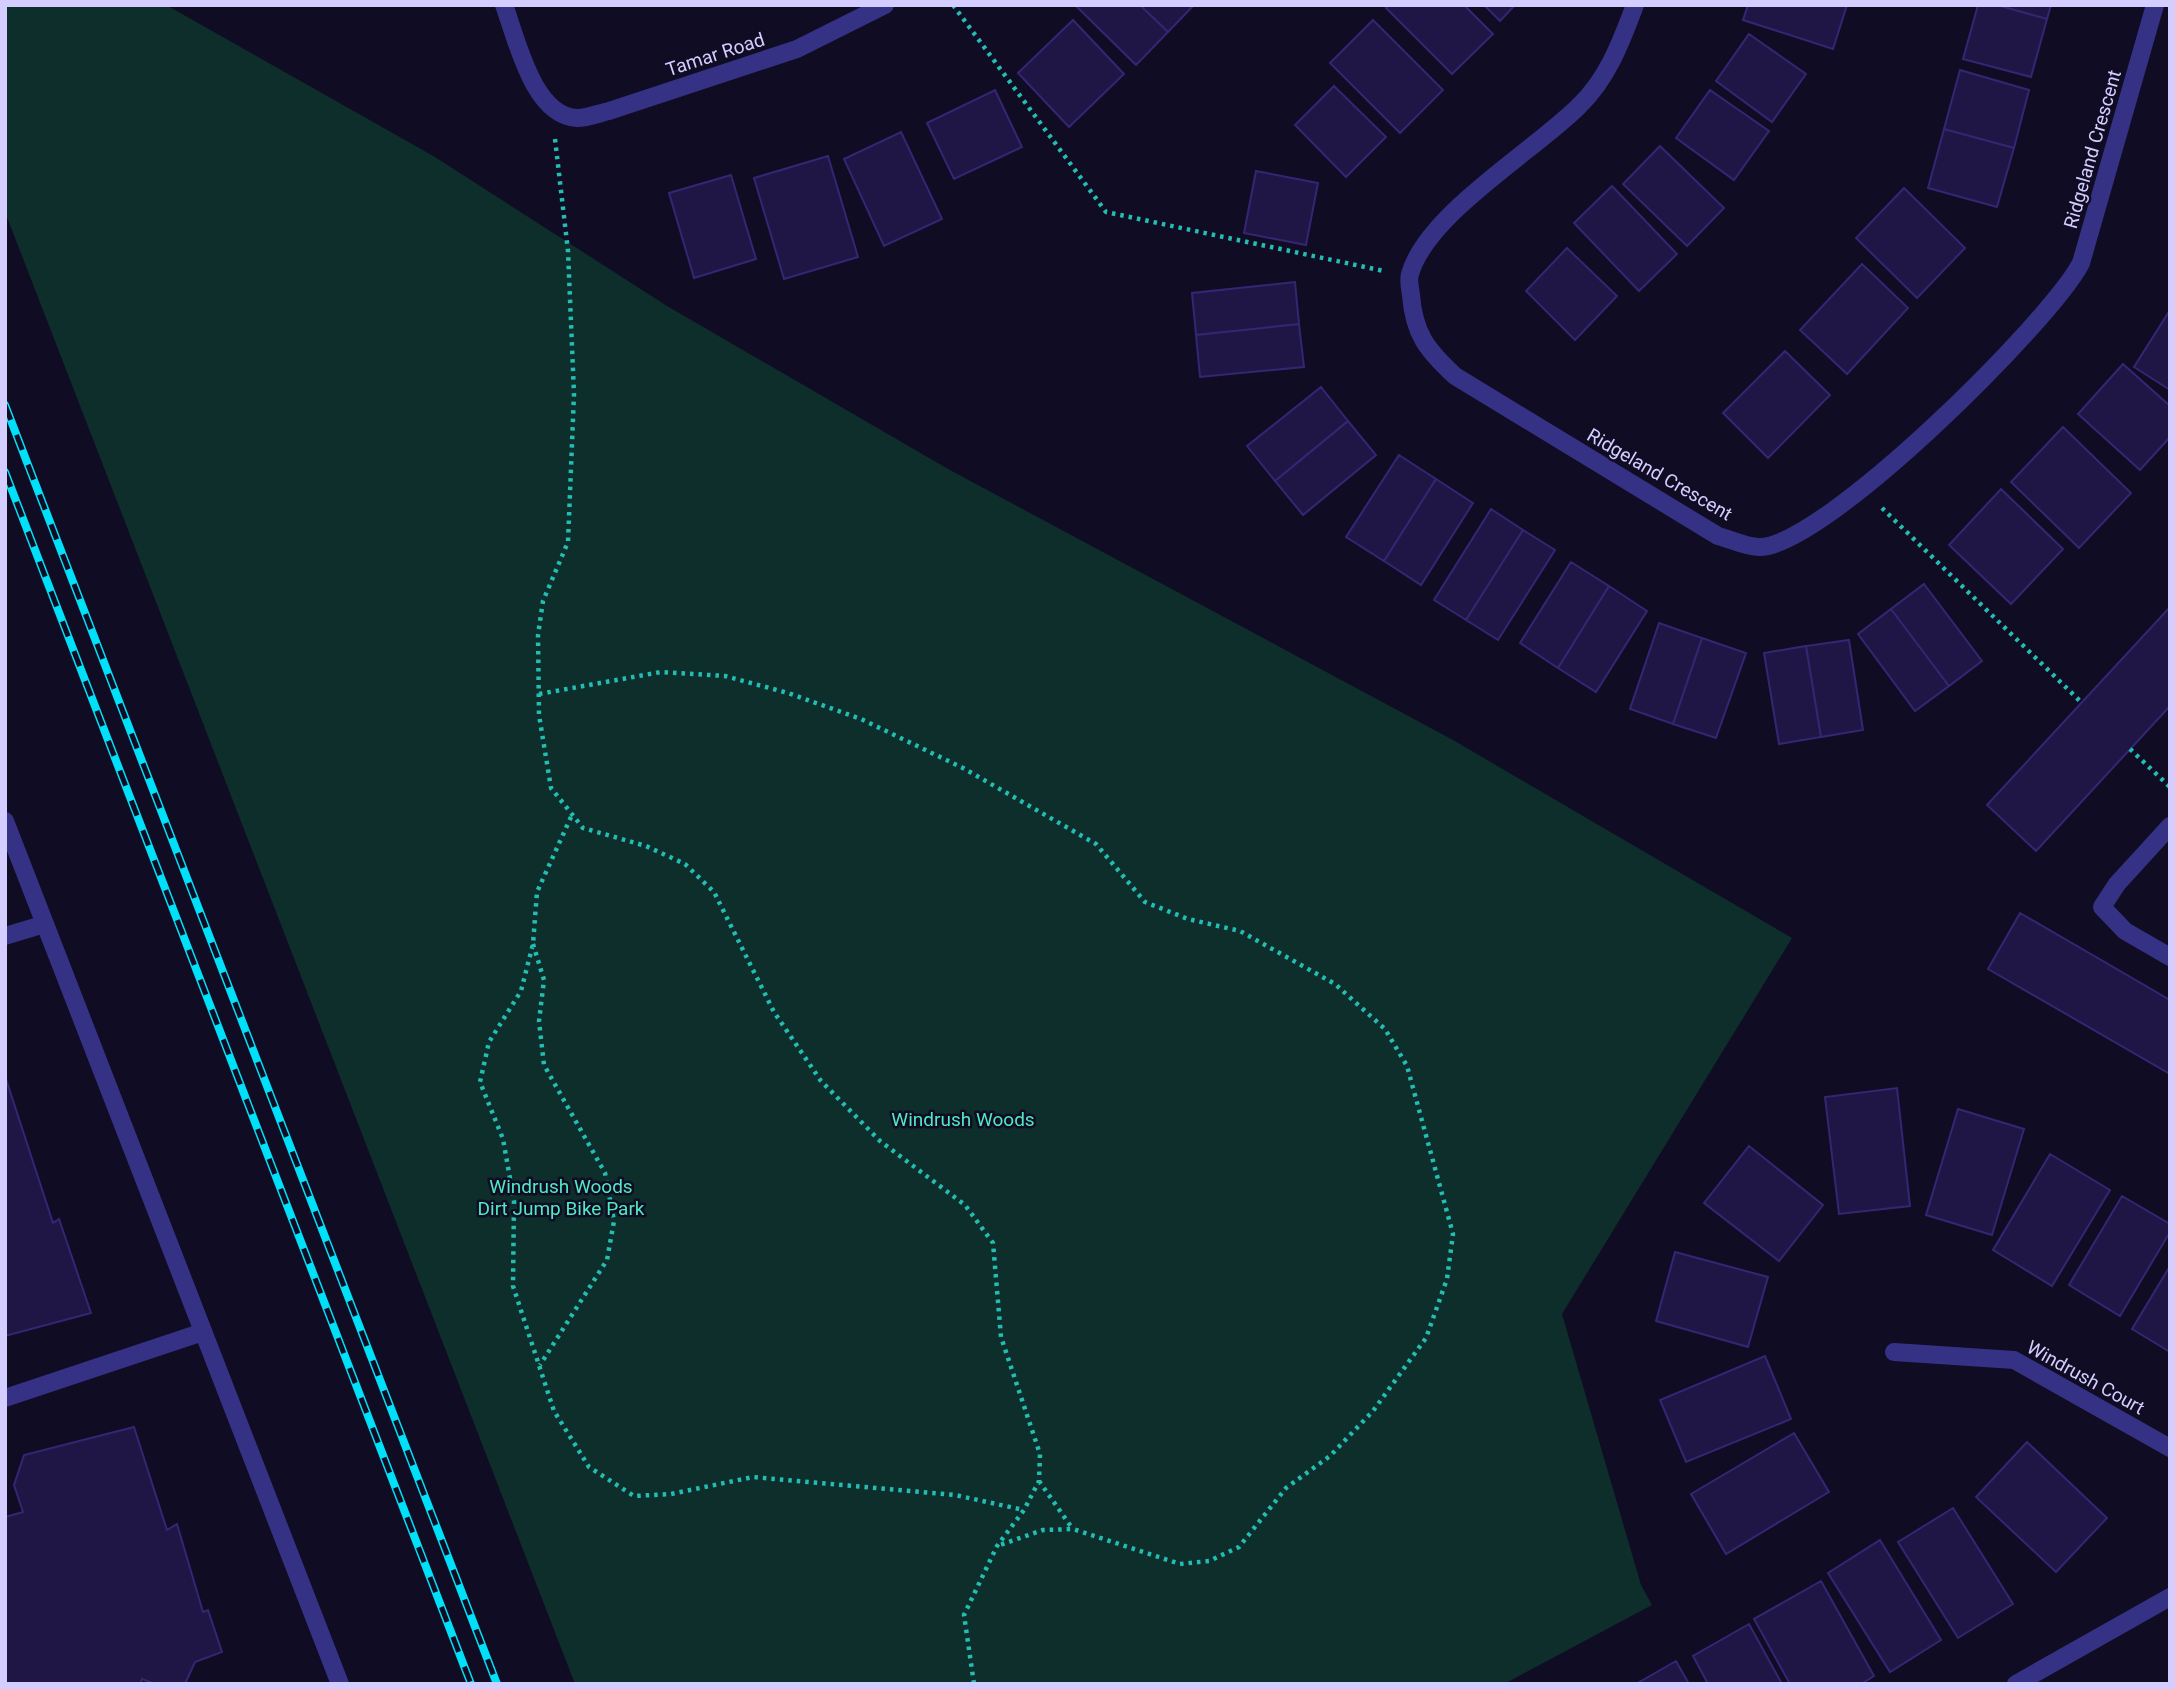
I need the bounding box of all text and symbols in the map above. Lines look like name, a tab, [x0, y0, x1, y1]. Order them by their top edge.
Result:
street label: Tamar Road	[663, 28, 767, 81]
street label: Ridgeland Crescent	[2059, 67, 2126, 231]
street label: Ridgeland Crescent	[1583, 423, 1736, 525]
park label: Windrush Woods	[891, 1108, 1035, 1131]
park label: Windrush Woods Dirt Jump Bike Park	[478, 1175, 645, 1220]
street label: Windrush Court	[2023, 1336, 2149, 1419]

